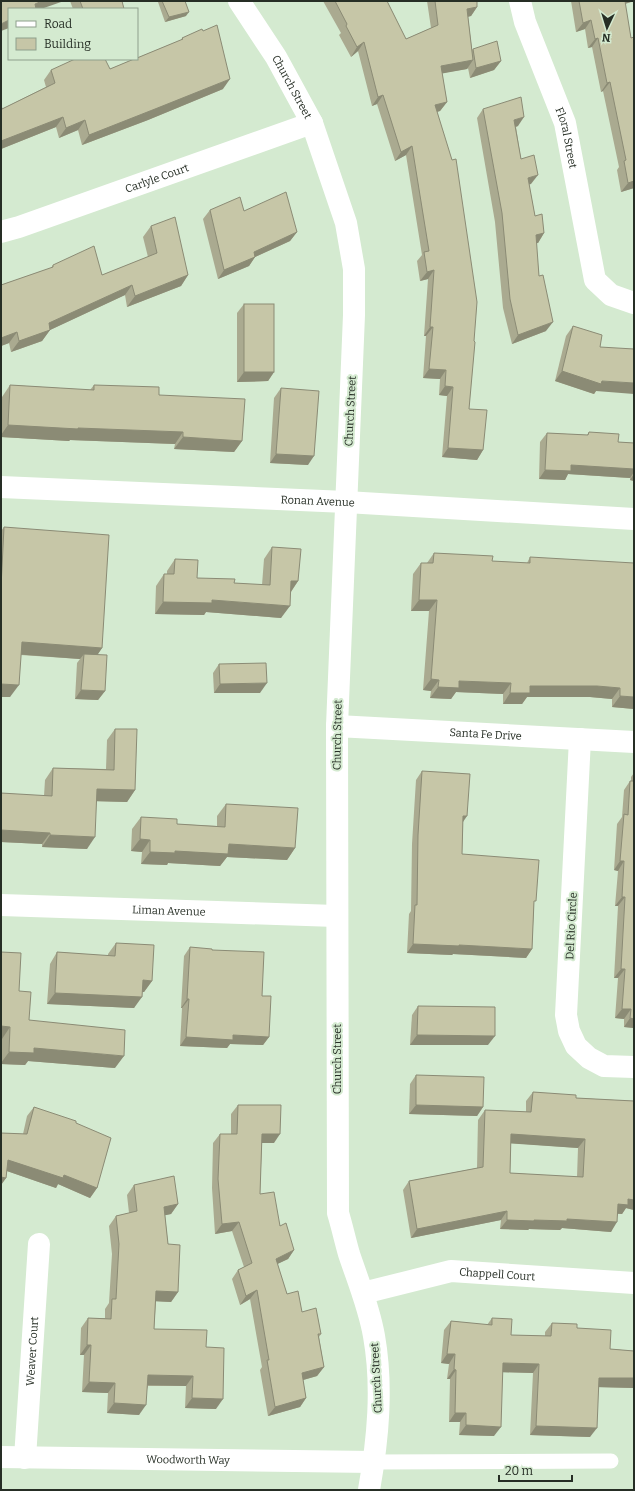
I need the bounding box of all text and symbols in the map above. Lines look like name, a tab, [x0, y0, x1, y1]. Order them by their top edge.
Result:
legend	[8, 8, 138, 60]
north arrow	[587, 8, 627, 48]
text: Road	[44, 17, 72, 31]
text: N	[601, 31, 611, 44]
text: Building	[44, 37, 91, 51]
street label: Church Street	[269, 53, 314, 121]
street label: Floral Street	[552, 105, 580, 170]
street label: Carlyle Court	[124, 161, 191, 196]
street label: Church Street	[342, 375, 359, 447]
street label: Ronan Avenue	[280, 493, 355, 510]
street label: Church Street	[330, 700, 345, 770]
street label: Santa Fe Drive	[449, 726, 522, 743]
street label: Del Rio Circle	[563, 892, 580, 960]
street label: Liman Avenue	[132, 903, 206, 919]
street label: Church Street	[331, 1024, 344, 1094]
street label: Chappell Court	[459, 1266, 536, 1284]
street label: Weaver Court	[24, 1316, 41, 1386]
street label: Church Street	[368, 1342, 385, 1414]
street label: Woodworth Way	[146, 1453, 230, 1467]
scale bar	[499, 1457, 572, 1483]
text: 20 m	[505, 1464, 534, 1478]

